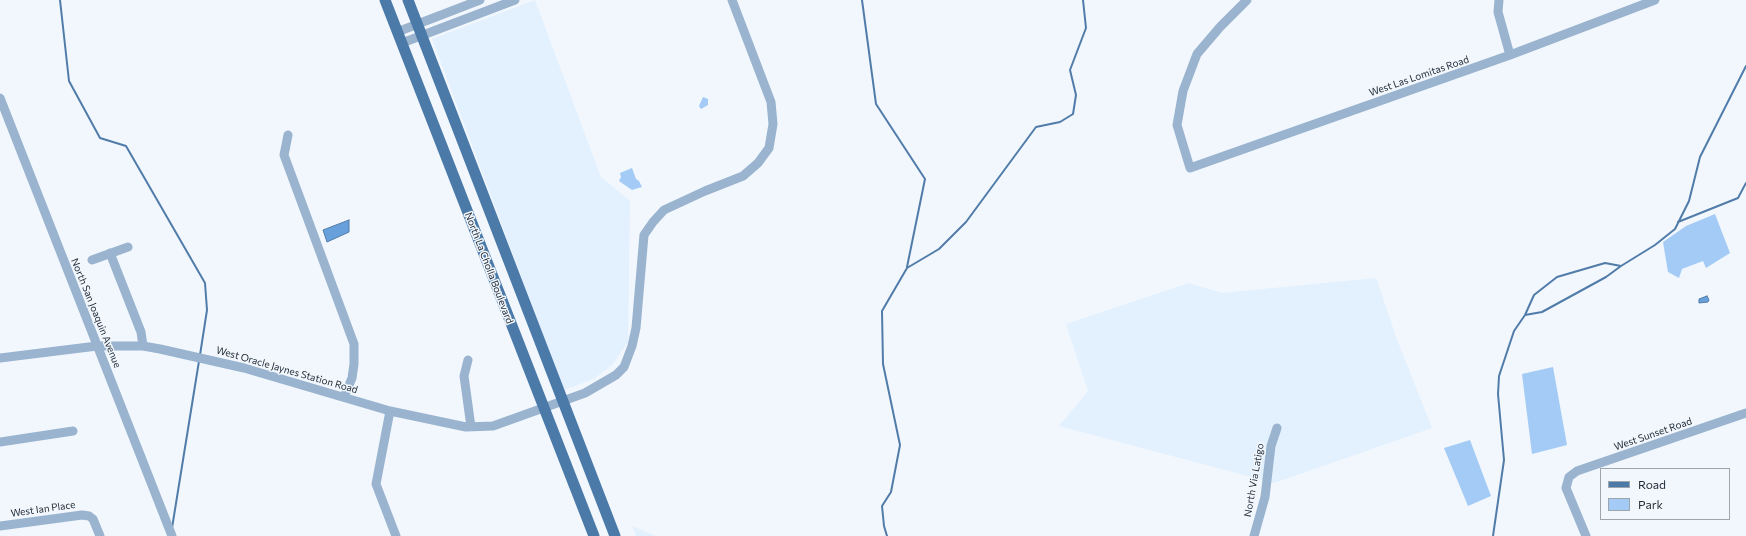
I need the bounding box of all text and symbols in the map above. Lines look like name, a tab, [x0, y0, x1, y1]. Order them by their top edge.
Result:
street label: West Las Lomitas Road	[1367, 53, 1471, 99]
street label: North La Cholla Boulevard	[462, 211, 516, 325]
street label: North San Joaquin Avenue	[69, 256, 123, 370]
street label: West Oracle Jaynes Station Road	[215, 344, 359, 396]
street label: West Sunset Road	[1612, 415, 1694, 453]
street label: North Via Latigo	[1242, 442, 1266, 518]
legend	[1600, 468, 1730, 520]
text: Road	[1638, 477, 1666, 491]
text: Park	[1638, 497, 1663, 511]
street label: West Ian Place	[10, 499, 76, 519]

